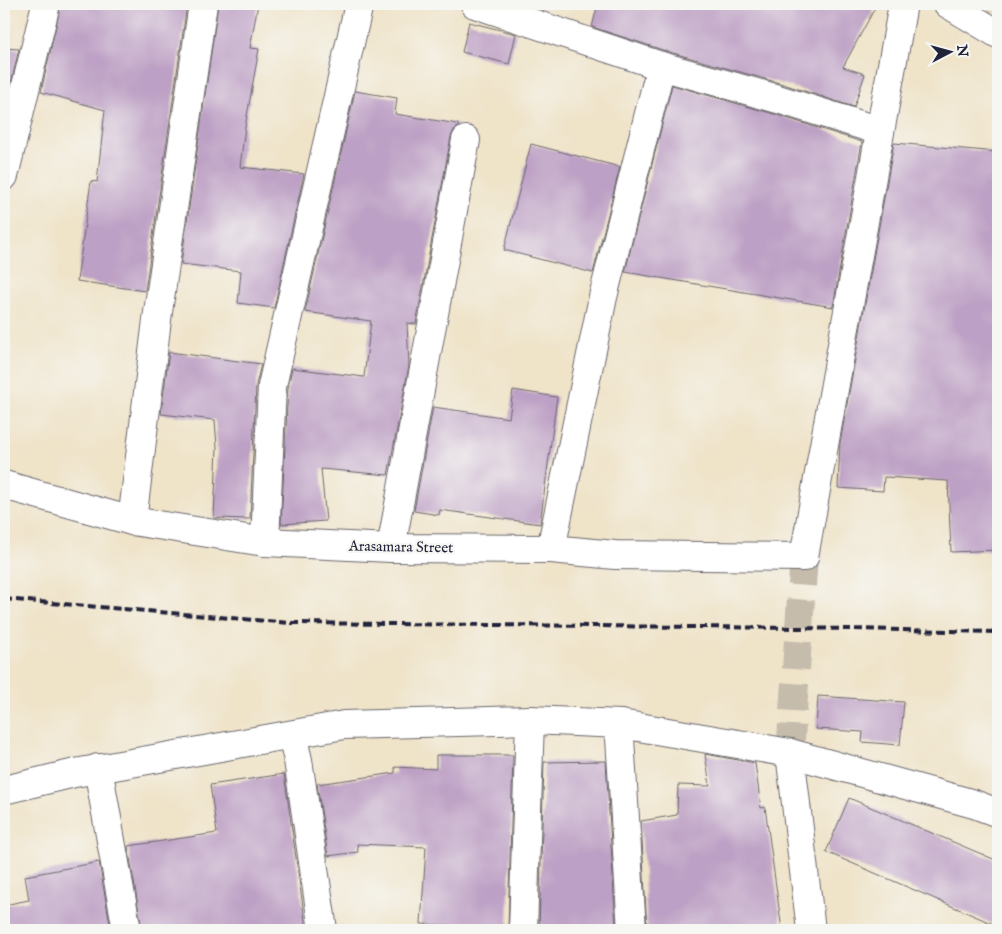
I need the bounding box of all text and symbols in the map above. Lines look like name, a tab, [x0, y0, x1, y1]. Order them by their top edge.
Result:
north arrow	[924, 28, 974, 78]
text: N	[952, 43, 972, 58]
street label: Arasamara Street	[348, 537, 453, 557]

